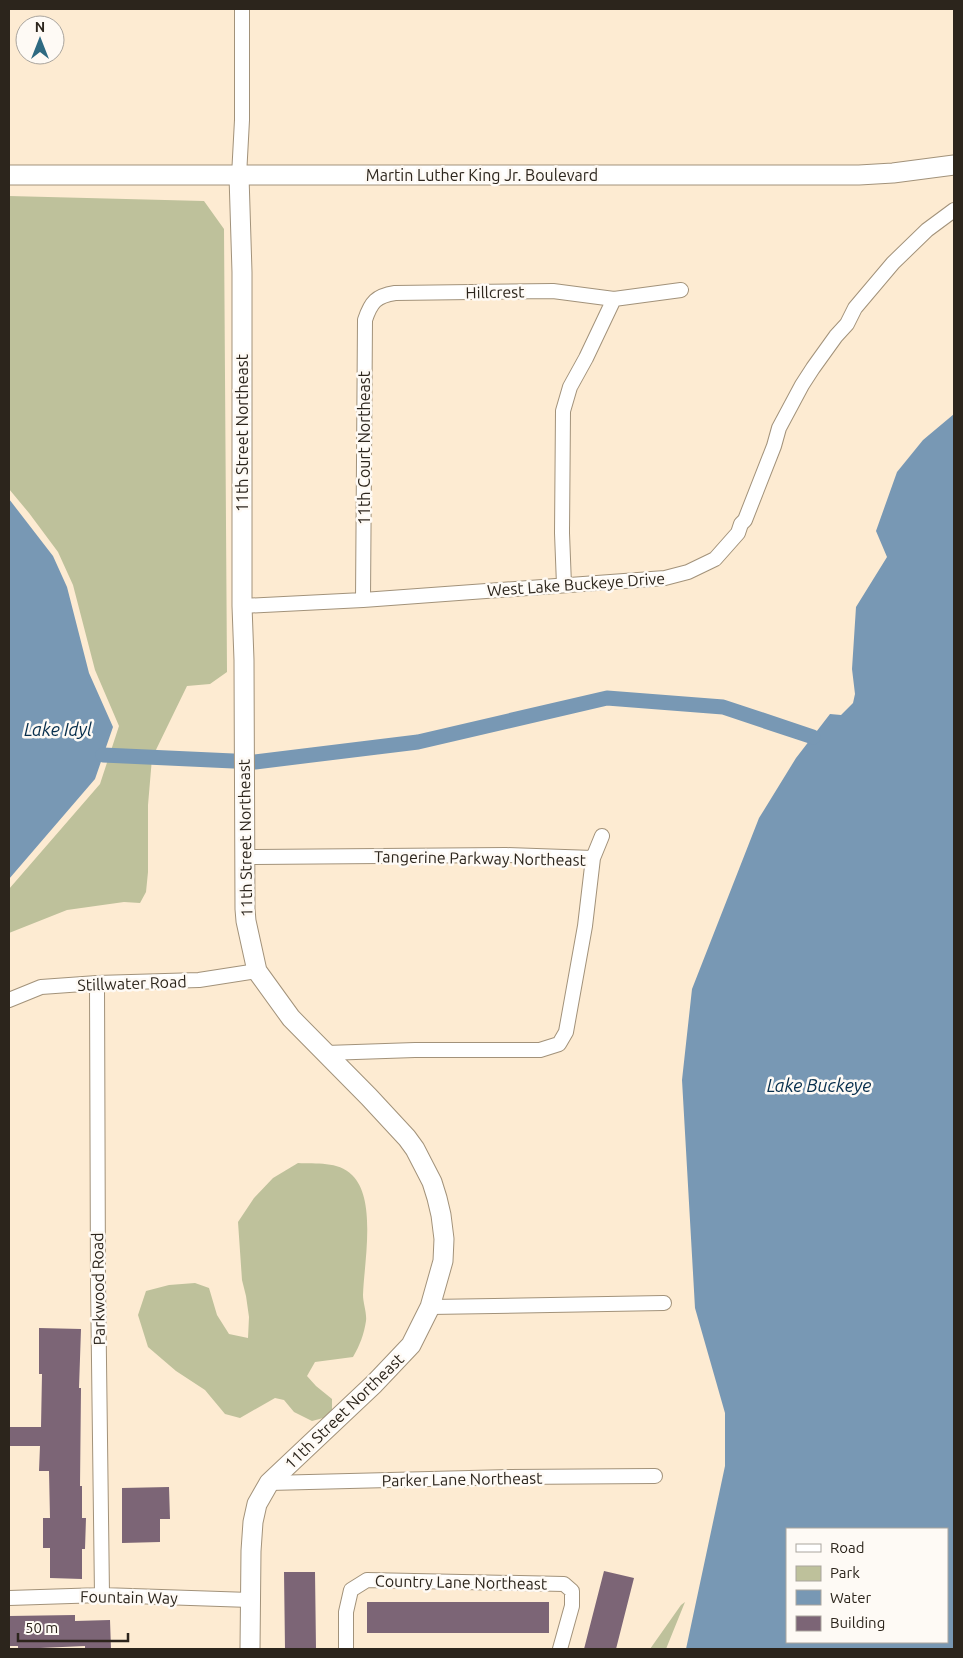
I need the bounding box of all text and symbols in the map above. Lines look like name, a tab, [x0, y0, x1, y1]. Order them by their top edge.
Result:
north arrow	[15, 15, 65, 65]
text: N	[35, 19, 45, 35]
street label: Martin Luther King Jr. Boulevard	[366, 166, 598, 184]
street label: Hillcrest	[465, 282, 525, 302]
street label: 11th Street Northeast	[233, 353, 251, 512]
street label: 11th Court Northeast	[355, 370, 373, 525]
street label: West Lake Buckeye Drive	[486, 569, 666, 599]
water label: Lake Idyl	[24, 719, 92, 739]
street label: 11th Street Northeast	[235, 758, 255, 917]
street label: Tangerine Parkway Northeast	[374, 847, 587, 869]
street label: Stillwater Road	[77, 972, 187, 994]
water label: Lake Buckeye	[767, 1075, 871, 1095]
street label: Parkwood Road	[88, 1232, 108, 1346]
street label: 11th Street Northeast	[281, 1349, 408, 1472]
street label: Parker Lane Northeast	[382, 1469, 543, 1489]
legend	[786, 1528, 948, 1643]
text: Road	[830, 1539, 865, 1556]
text: Park	[830, 1564, 860, 1581]
street label: Country Lane Northeast	[375, 1571, 548, 1593]
street label: Fountain Way	[80, 1587, 178, 1607]
text: Water	[830, 1589, 871, 1606]
scale bar	[18, 1610, 128, 1642]
text: Building	[830, 1614, 885, 1631]
text: 50 m	[25, 1619, 58, 1636]

